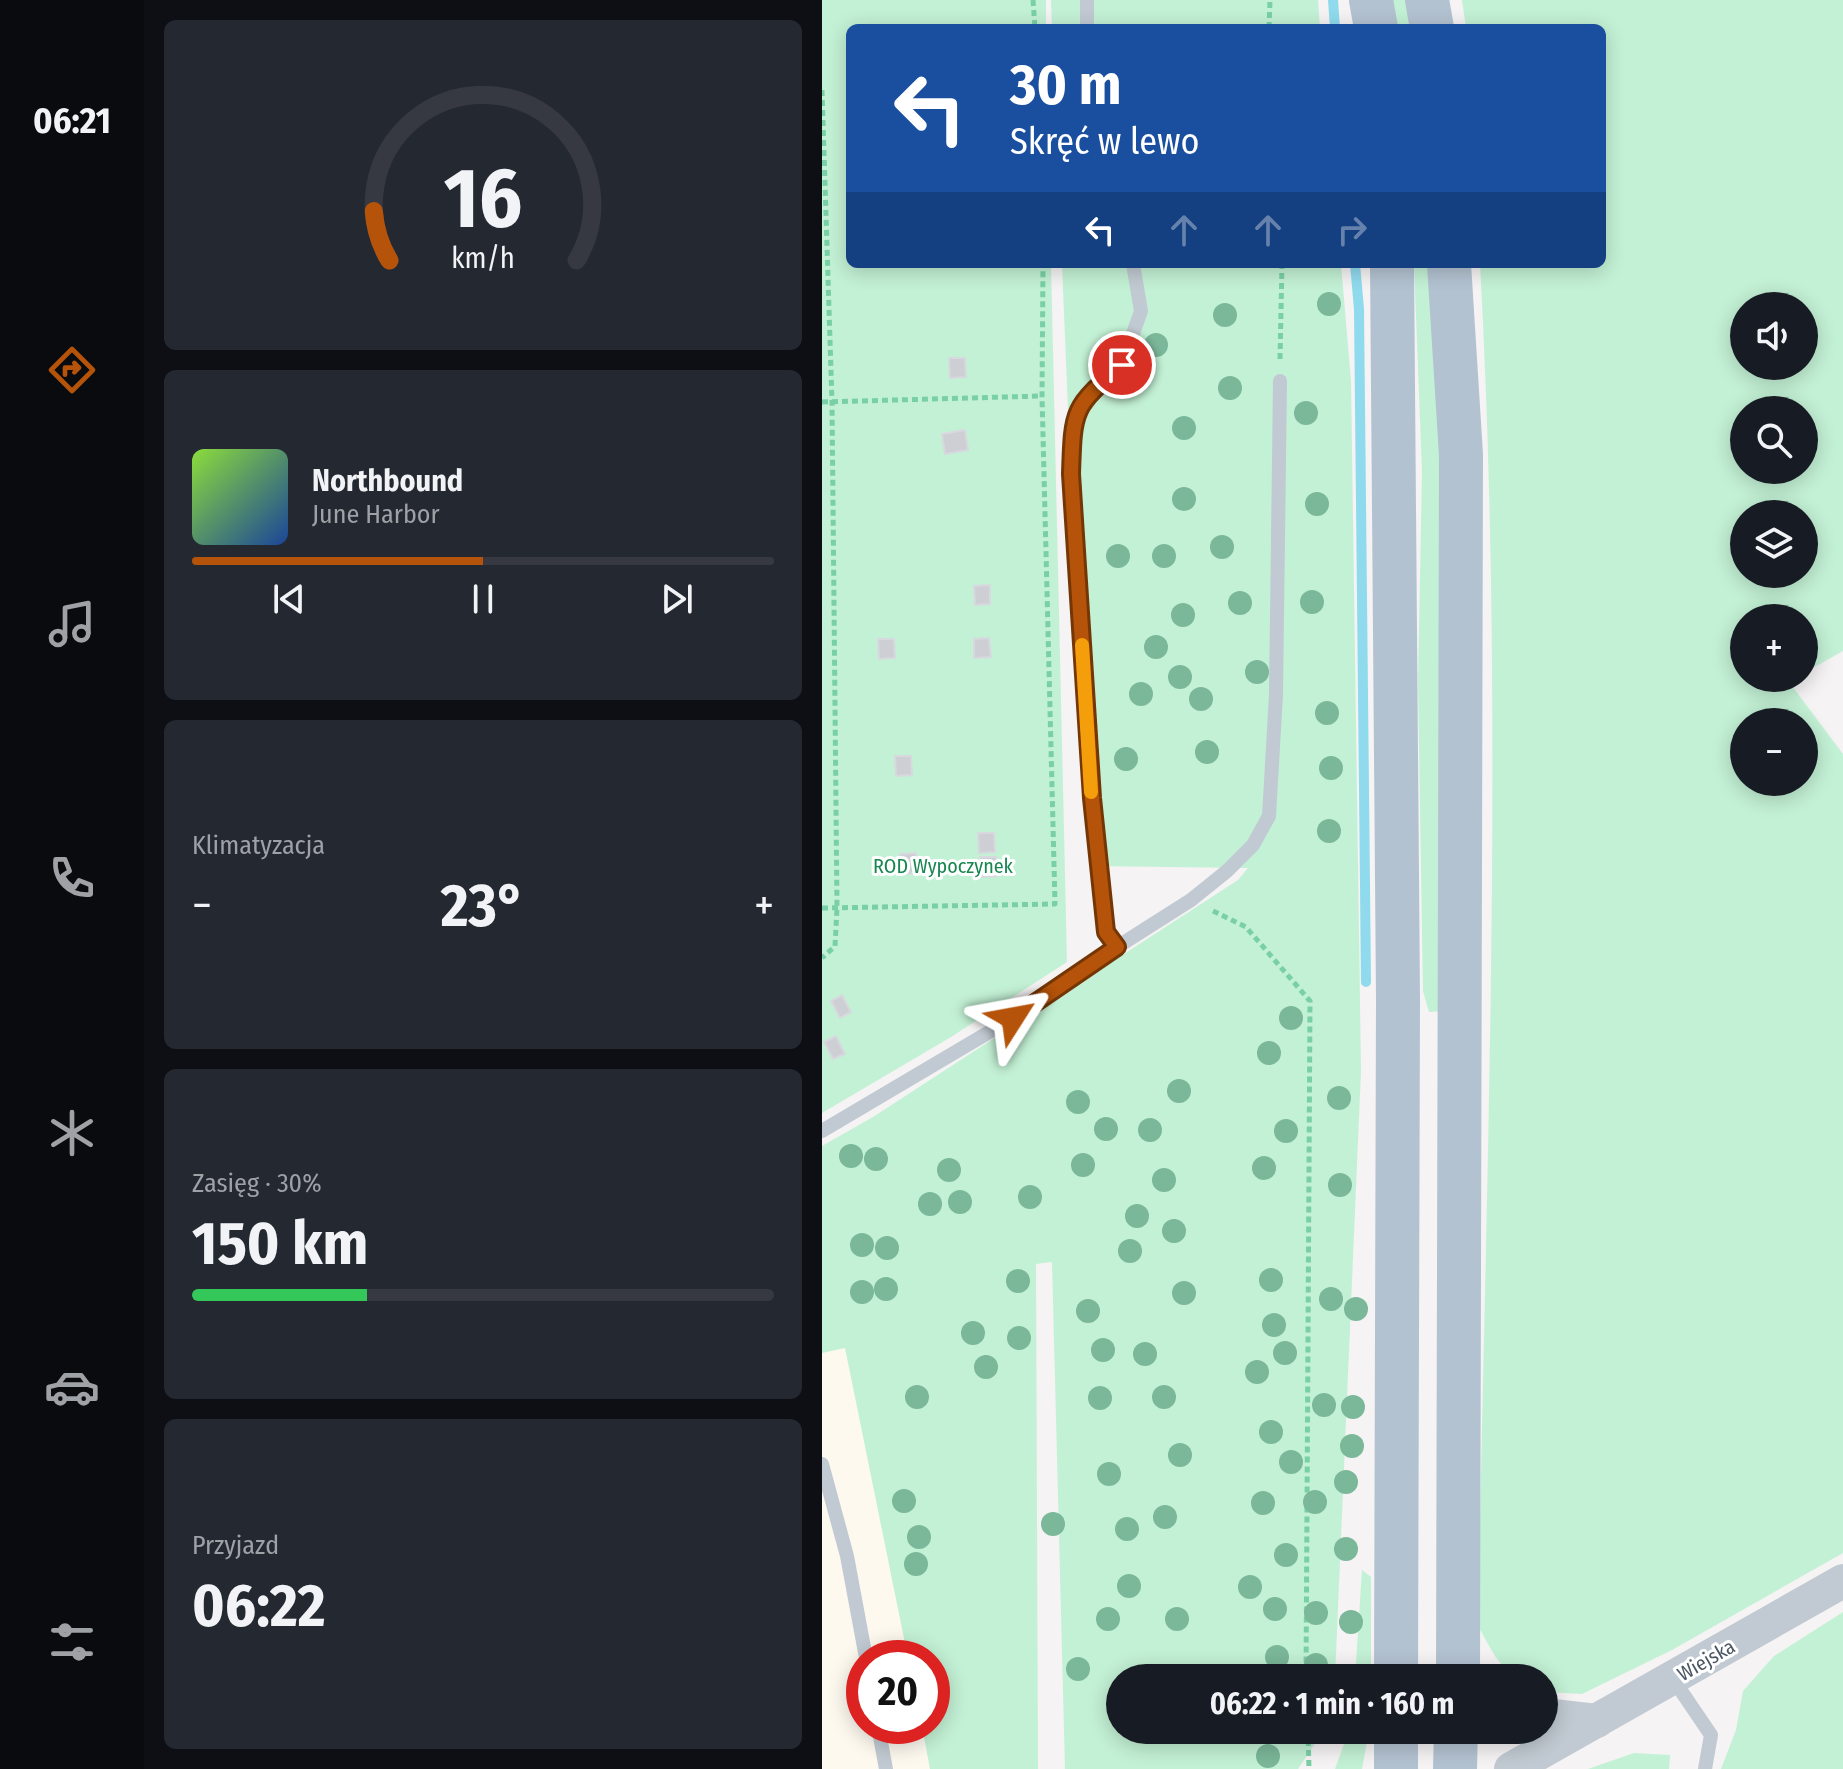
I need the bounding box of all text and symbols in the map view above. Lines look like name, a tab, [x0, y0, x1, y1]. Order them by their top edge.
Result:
text: 30 m	[1010, 52, 1121, 119]
icon: left	[878, 56, 982, 160]
text: 06:21	[33, 99, 111, 143]
text: Skręć w lewo	[1010, 120, 1200, 164]
text: 16	[444, 148, 522, 248]
icon: left	[1078, 208, 1122, 252]
icon: ahead	[1162, 208, 1206, 252]
icon: ahead	[1246, 208, 1290, 252]
icon: right	[1330, 208, 1374, 252]
text: km/h	[451, 241, 515, 276]
map controls	[1730, 292, 1818, 796]
button: sound	[1730, 292, 1818, 380]
pin	[1088, 331, 1156, 399]
icon: directions	[44, 342, 100, 398]
icon: arrive	[1100, 343, 1144, 387]
button: search	[1730, 396, 1818, 484]
text: Northbound	[312, 463, 463, 499]
text: June Harbor	[312, 499, 440, 530]
button: layers	[1730, 500, 1818, 588]
icon: previous	[267, 577, 311, 621]
icon: pause	[461, 577, 505, 621]
icon: next	[655, 577, 699, 621]
icon: music	[44, 596, 100, 652]
button: +	[1730, 604, 1818, 692]
button: −	[1730, 708, 1818, 796]
text: Klimatyzacja	[192, 830, 325, 861]
icon: phone	[44, 850, 100, 906]
park label: ROD Wypoczynek	[873, 854, 1014, 878]
text: 23°	[441, 870, 525, 942]
text: −	[192, 879, 212, 932]
text: +	[754, 879, 774, 932]
position arrow	[971, 976, 1055, 1060]
icon: climate	[44, 1105, 100, 1161]
text: Zasięg · 30%	[192, 1168, 322, 1199]
text: 150 km	[192, 1208, 368, 1280]
icon: car	[44, 1359, 100, 1415]
text: Przyjazd	[192, 1530, 279, 1561]
text: 06:22	[192, 1570, 325, 1642]
icon: filters	[44, 1614, 100, 1670]
street label: Wiejska	[1673, 1634, 1739, 1686]
speed limit sign: 20	[846, 1640, 950, 1744]
text: 06:22 · 1 min · 160 m	[1210, 1686, 1454, 1722]

